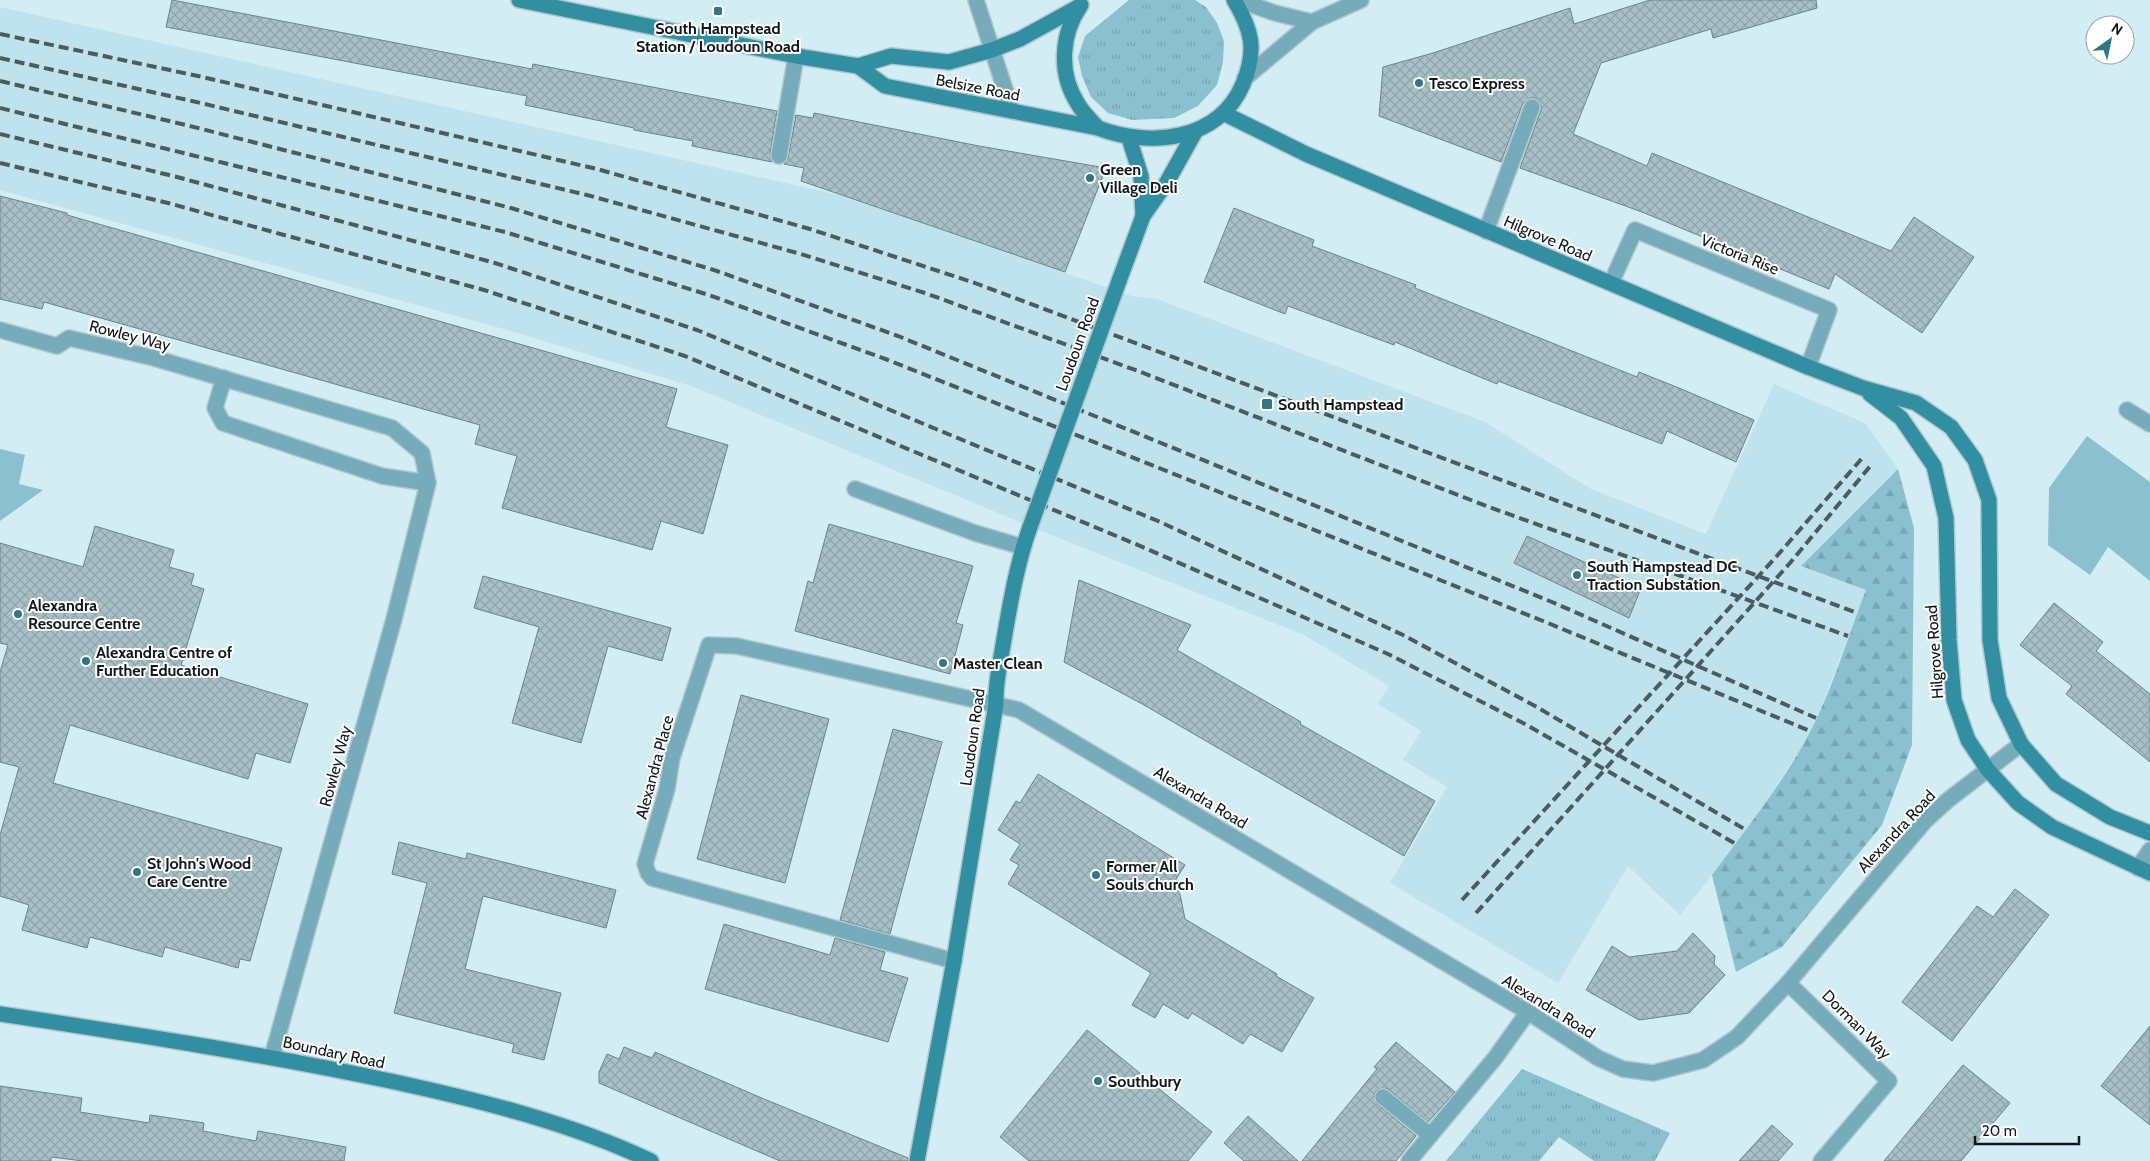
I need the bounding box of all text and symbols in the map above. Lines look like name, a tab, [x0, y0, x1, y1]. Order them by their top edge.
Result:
marker: South Hampstead Station / Loudoun Road	[712, 5, 724, 17]
north arrow	[2085, 15, 2135, 65]
place label: South Hampstead Station / Loudoun Road	[636, 19, 800, 56]
text: N	[2108, 19, 2126, 39]
street label: Belsize Road	[934, 70, 1022, 105]
place label: Tesco Express	[1429, 74, 1525, 93]
marker: Tesco Express	[1413, 77, 1425, 89]
place label: Green Village Deli	[1100, 160, 1178, 197]
marker: Green Village Deli	[1084, 172, 1096, 184]
street label: Hilgrove Road	[1501, 211, 1595, 266]
street label: Victoria Rise	[1698, 230, 1782, 279]
street label: Loudoun Road	[1052, 295, 1103, 394]
street label: Rowley Way	[87, 316, 172, 355]
place label: South Hampstead	[1278, 395, 1403, 414]
marker: South Hampstead	[1260, 397, 1274, 411]
place label: South Hampstead DC Traction Substation	[1587, 557, 1737, 594]
marker: South Hampstead DC Traction Substation	[1571, 569, 1583, 581]
place label: Alexandra Resource Centre	[28, 596, 140, 633]
street label: Hilgrove Road	[1922, 604, 1947, 700]
marker: Alexandra Resource Centre	[12, 608, 24, 620]
place label: Alexandra Centre of Further Education	[96, 643, 233, 680]
place label: Master Clean	[953, 654, 1043, 673]
marker: Alexandra Centre of Further Education	[80, 655, 92, 667]
marker: Master Clean	[937, 657, 949, 669]
street label: Loudoun Road	[956, 687, 989, 787]
street label: Alexandra Place	[632, 713, 677, 821]
street label: Rowley Way	[316, 724, 355, 809]
street label: Alexandra Road	[1151, 762, 1251, 833]
street label: Alexandra Road	[1853, 786, 1939, 876]
place label: St John's Wood Care Centre	[147, 854, 251, 891]
place label: Former All Souls church	[1106, 857, 1194, 894]
marker: St John's Wood Care Centre	[131, 866, 143, 878]
marker: Former All Souls church	[1090, 869, 1102, 881]
street label: Alexandra Road	[1499, 970, 1599, 1042]
street label: Dorman Way	[1818, 986, 1895, 1063]
street label: Boundary Road	[281, 1032, 387, 1073]
place label: Southbury	[1108, 1072, 1182, 1091]
marker: Southbury	[1092, 1075, 1104, 1087]
scale bar	[1975, 1114, 2079, 1146]
text: 20 m	[1982, 1122, 2017, 1140]

